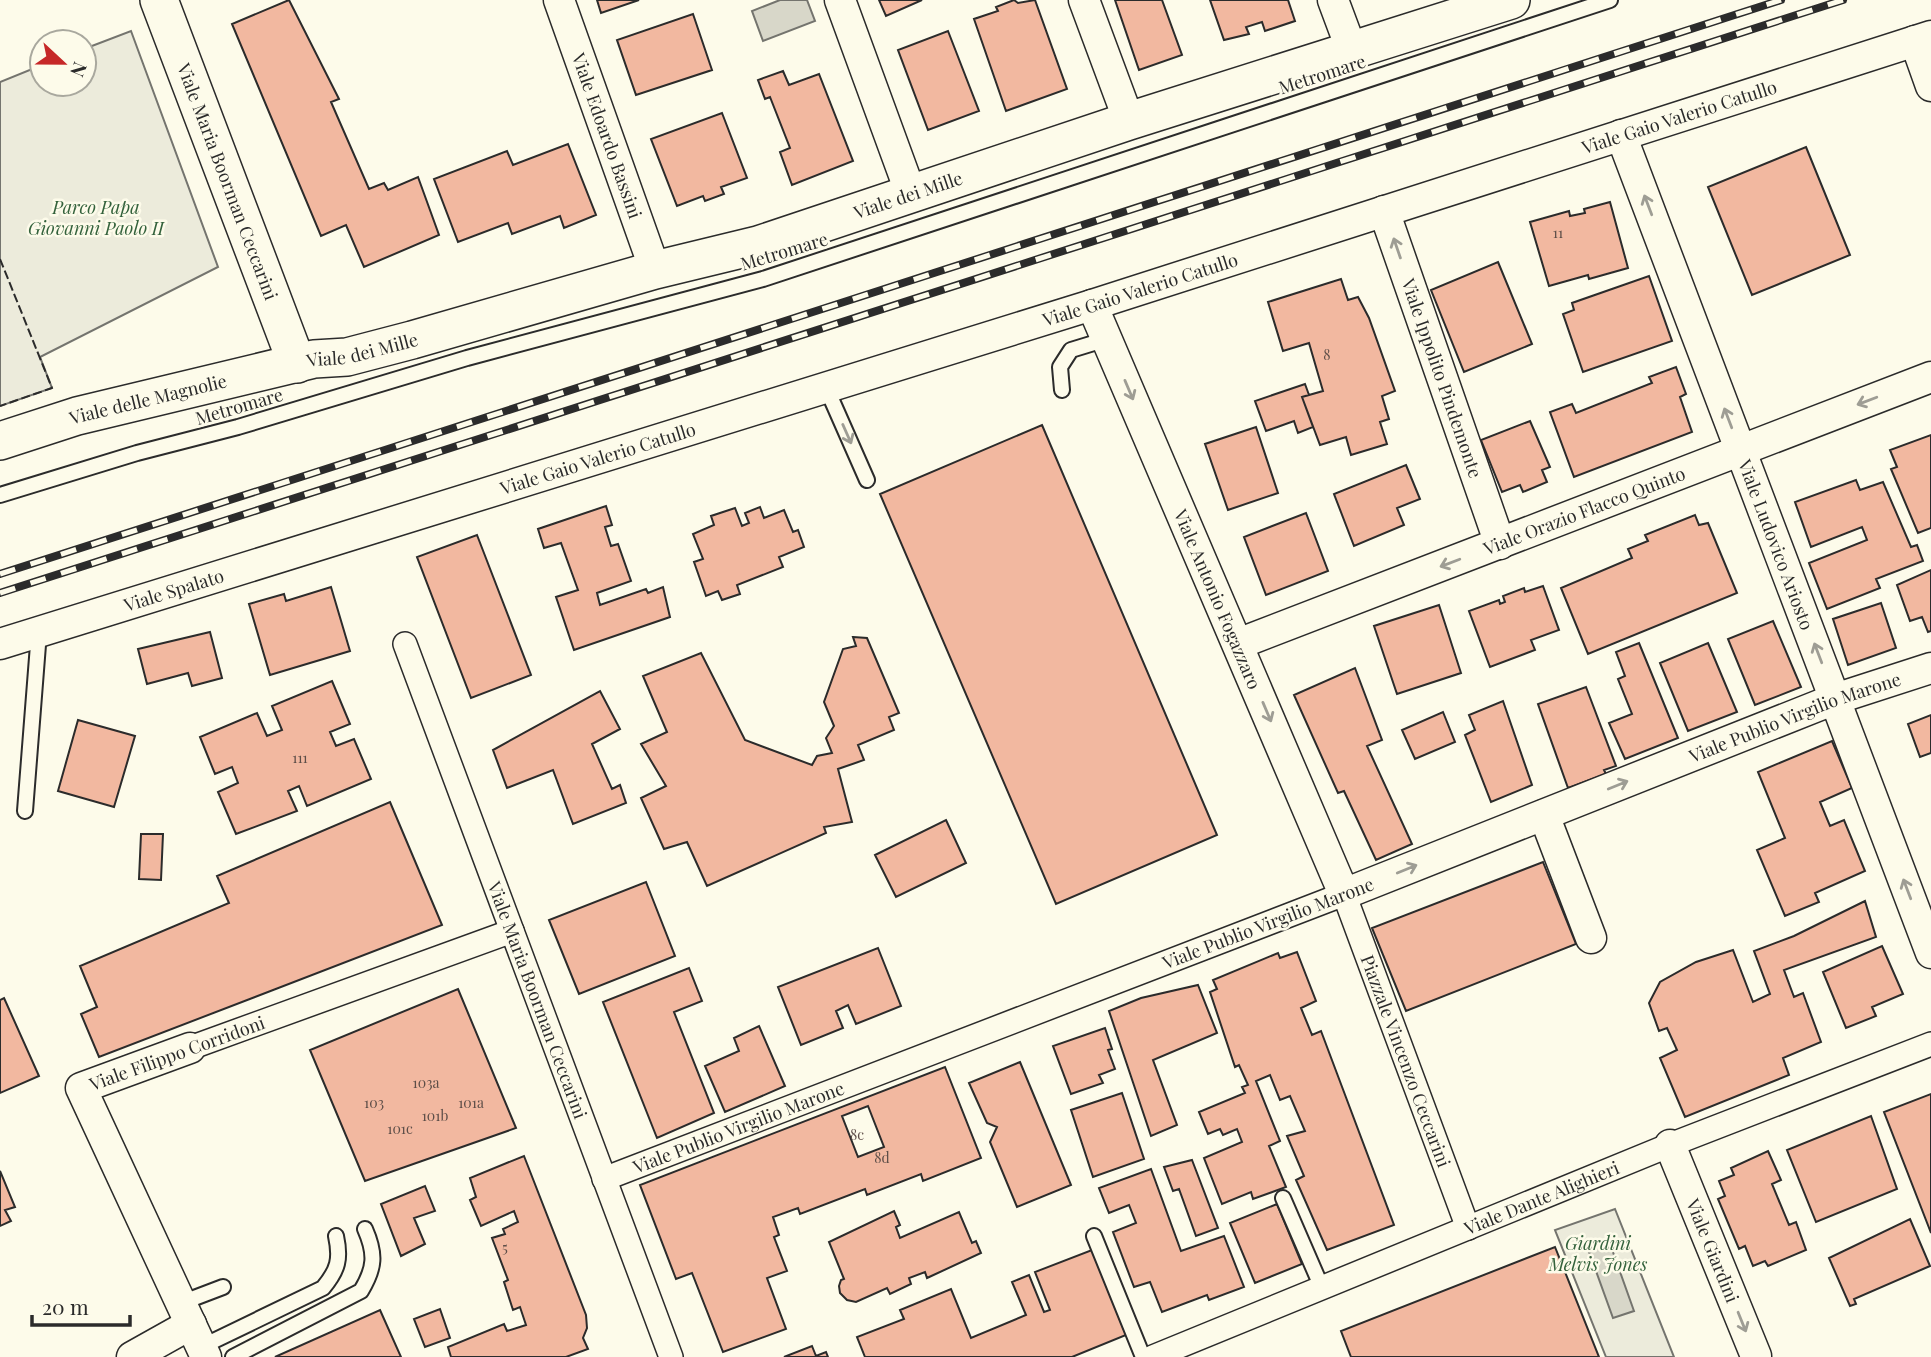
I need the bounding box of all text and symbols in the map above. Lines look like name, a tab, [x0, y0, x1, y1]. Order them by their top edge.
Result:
north arrow	[28, 28, 98, 98]
street label: Viale Edoardo Bassini	[566, 49, 648, 222]
street label: Metromare	[1275, 49, 1369, 99]
text: N	[65, 59, 94, 81]
street label: Viale Maria Boorman Ceccarini	[172, 59, 284, 303]
street label: Viale Gaio Valerio Catullo	[1578, 74, 1780, 160]
street label: Viale dei Mille	[850, 166, 965, 225]
one-way arrow	[1640, 194, 1653, 216]
park label: Parco Papa Giovanni Paolo II	[28, 195, 166, 240]
house number: 11	[1553, 223, 1563, 242]
street label: Metromare	[737, 226, 831, 276]
one-way arrow	[1389, 238, 1402, 259]
street label: Viale Gaio Valerio Catullo	[1039, 247, 1241, 332]
street label: Viale Ippolito Pindemonte	[1396, 274, 1488, 481]
street label: Viale dei Mille	[303, 327, 421, 373]
house number: 8	[1323, 345, 1331, 364]
street label: Viale delle Magnolie	[65, 368, 229, 430]
one-way arrow	[1123, 379, 1136, 400]
street label: Metromare	[192, 382, 286, 430]
one-way arrow	[1857, 396, 1879, 409]
one-way arrow	[1721, 407, 1734, 429]
street label: Viale Gaio Valerio Catullo	[496, 417, 699, 500]
one-way arrow	[841, 423, 854, 444]
street label: Viale Ludovico Ariosto	[1733, 455, 1819, 633]
street label: Viale Orazio Flacco Quinto	[1479, 461, 1689, 561]
street label: Viale Antonio Fogazzaro	[1168, 505, 1267, 693]
one-way arrow	[1439, 558, 1461, 570]
street label: Viale Spalato	[120, 563, 227, 617]
one-way arrow	[1810, 643, 1823, 665]
street label: Viale Publio Virgilio Marone	[1684, 667, 1904, 768]
one-way arrow	[1261, 700, 1274, 722]
house number: 111	[292, 748, 308, 767]
one-way arrow	[1607, 778, 1629, 791]
one-way arrow	[1396, 862, 1417, 875]
street label: Viale Publio Virgilio Marone	[1158, 872, 1377, 975]
street label: Viale Maria Boorman Ceccarini	[482, 877, 593, 1122]
one-way arrow	[1899, 879, 1912, 900]
street label: Piazzale Vincenzo Ceccarini	[1356, 951, 1456, 1170]
street label: Viale Filippo Corridoni	[85, 1010, 268, 1096]
house number: 103a	[413, 1073, 439, 1092]
street label: Viale Publio Virgilio Marone	[628, 1076, 847, 1179]
house number: 103	[364, 1093, 384, 1112]
house number: 101a	[458, 1093, 484, 1112]
house number: 101b	[422, 1106, 448, 1125]
house number: 101c	[387, 1119, 413, 1138]
house number: 8c	[850, 1125, 864, 1144]
house number: 8d	[874, 1148, 890, 1167]
street label: Viale Dante Alighieri	[1460, 1155, 1623, 1240]
street label: Viale Giardini	[1681, 1194, 1745, 1306]
park label: Giardini Melvis Jones	[1548, 1231, 1647, 1276]
house number: 5	[502, 1238, 508, 1257]
scale bar	[32, 1284, 130, 1328]
text: 20 m	[42, 1292, 89, 1320]
one-way arrow	[1737, 1311, 1750, 1332]

